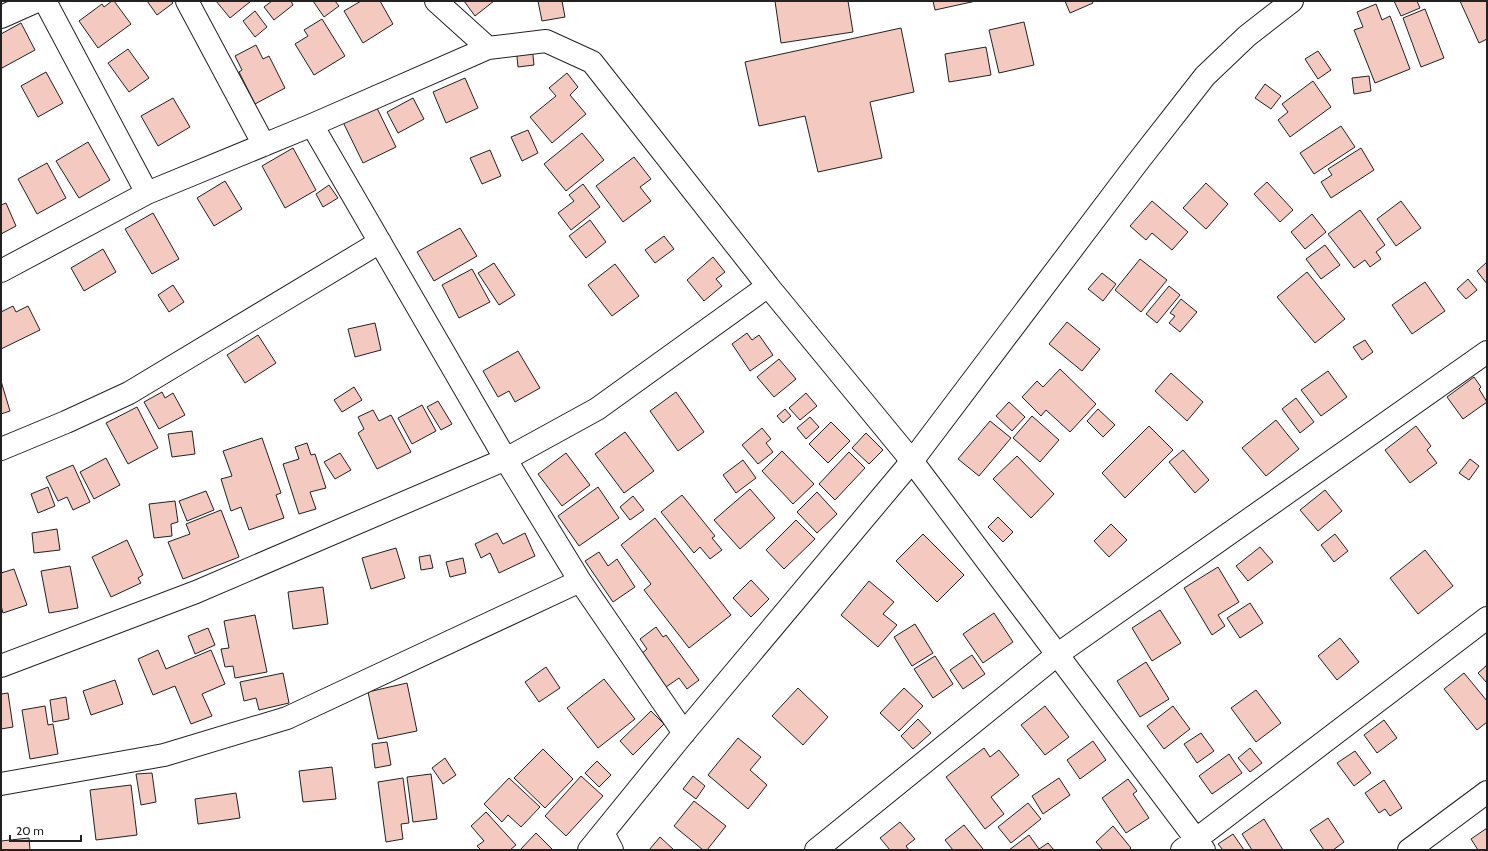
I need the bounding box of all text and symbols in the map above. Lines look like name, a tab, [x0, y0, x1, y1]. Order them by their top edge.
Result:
scale bar	[10, 817, 81, 843]
text: 20 m	[16, 823, 44, 838]

